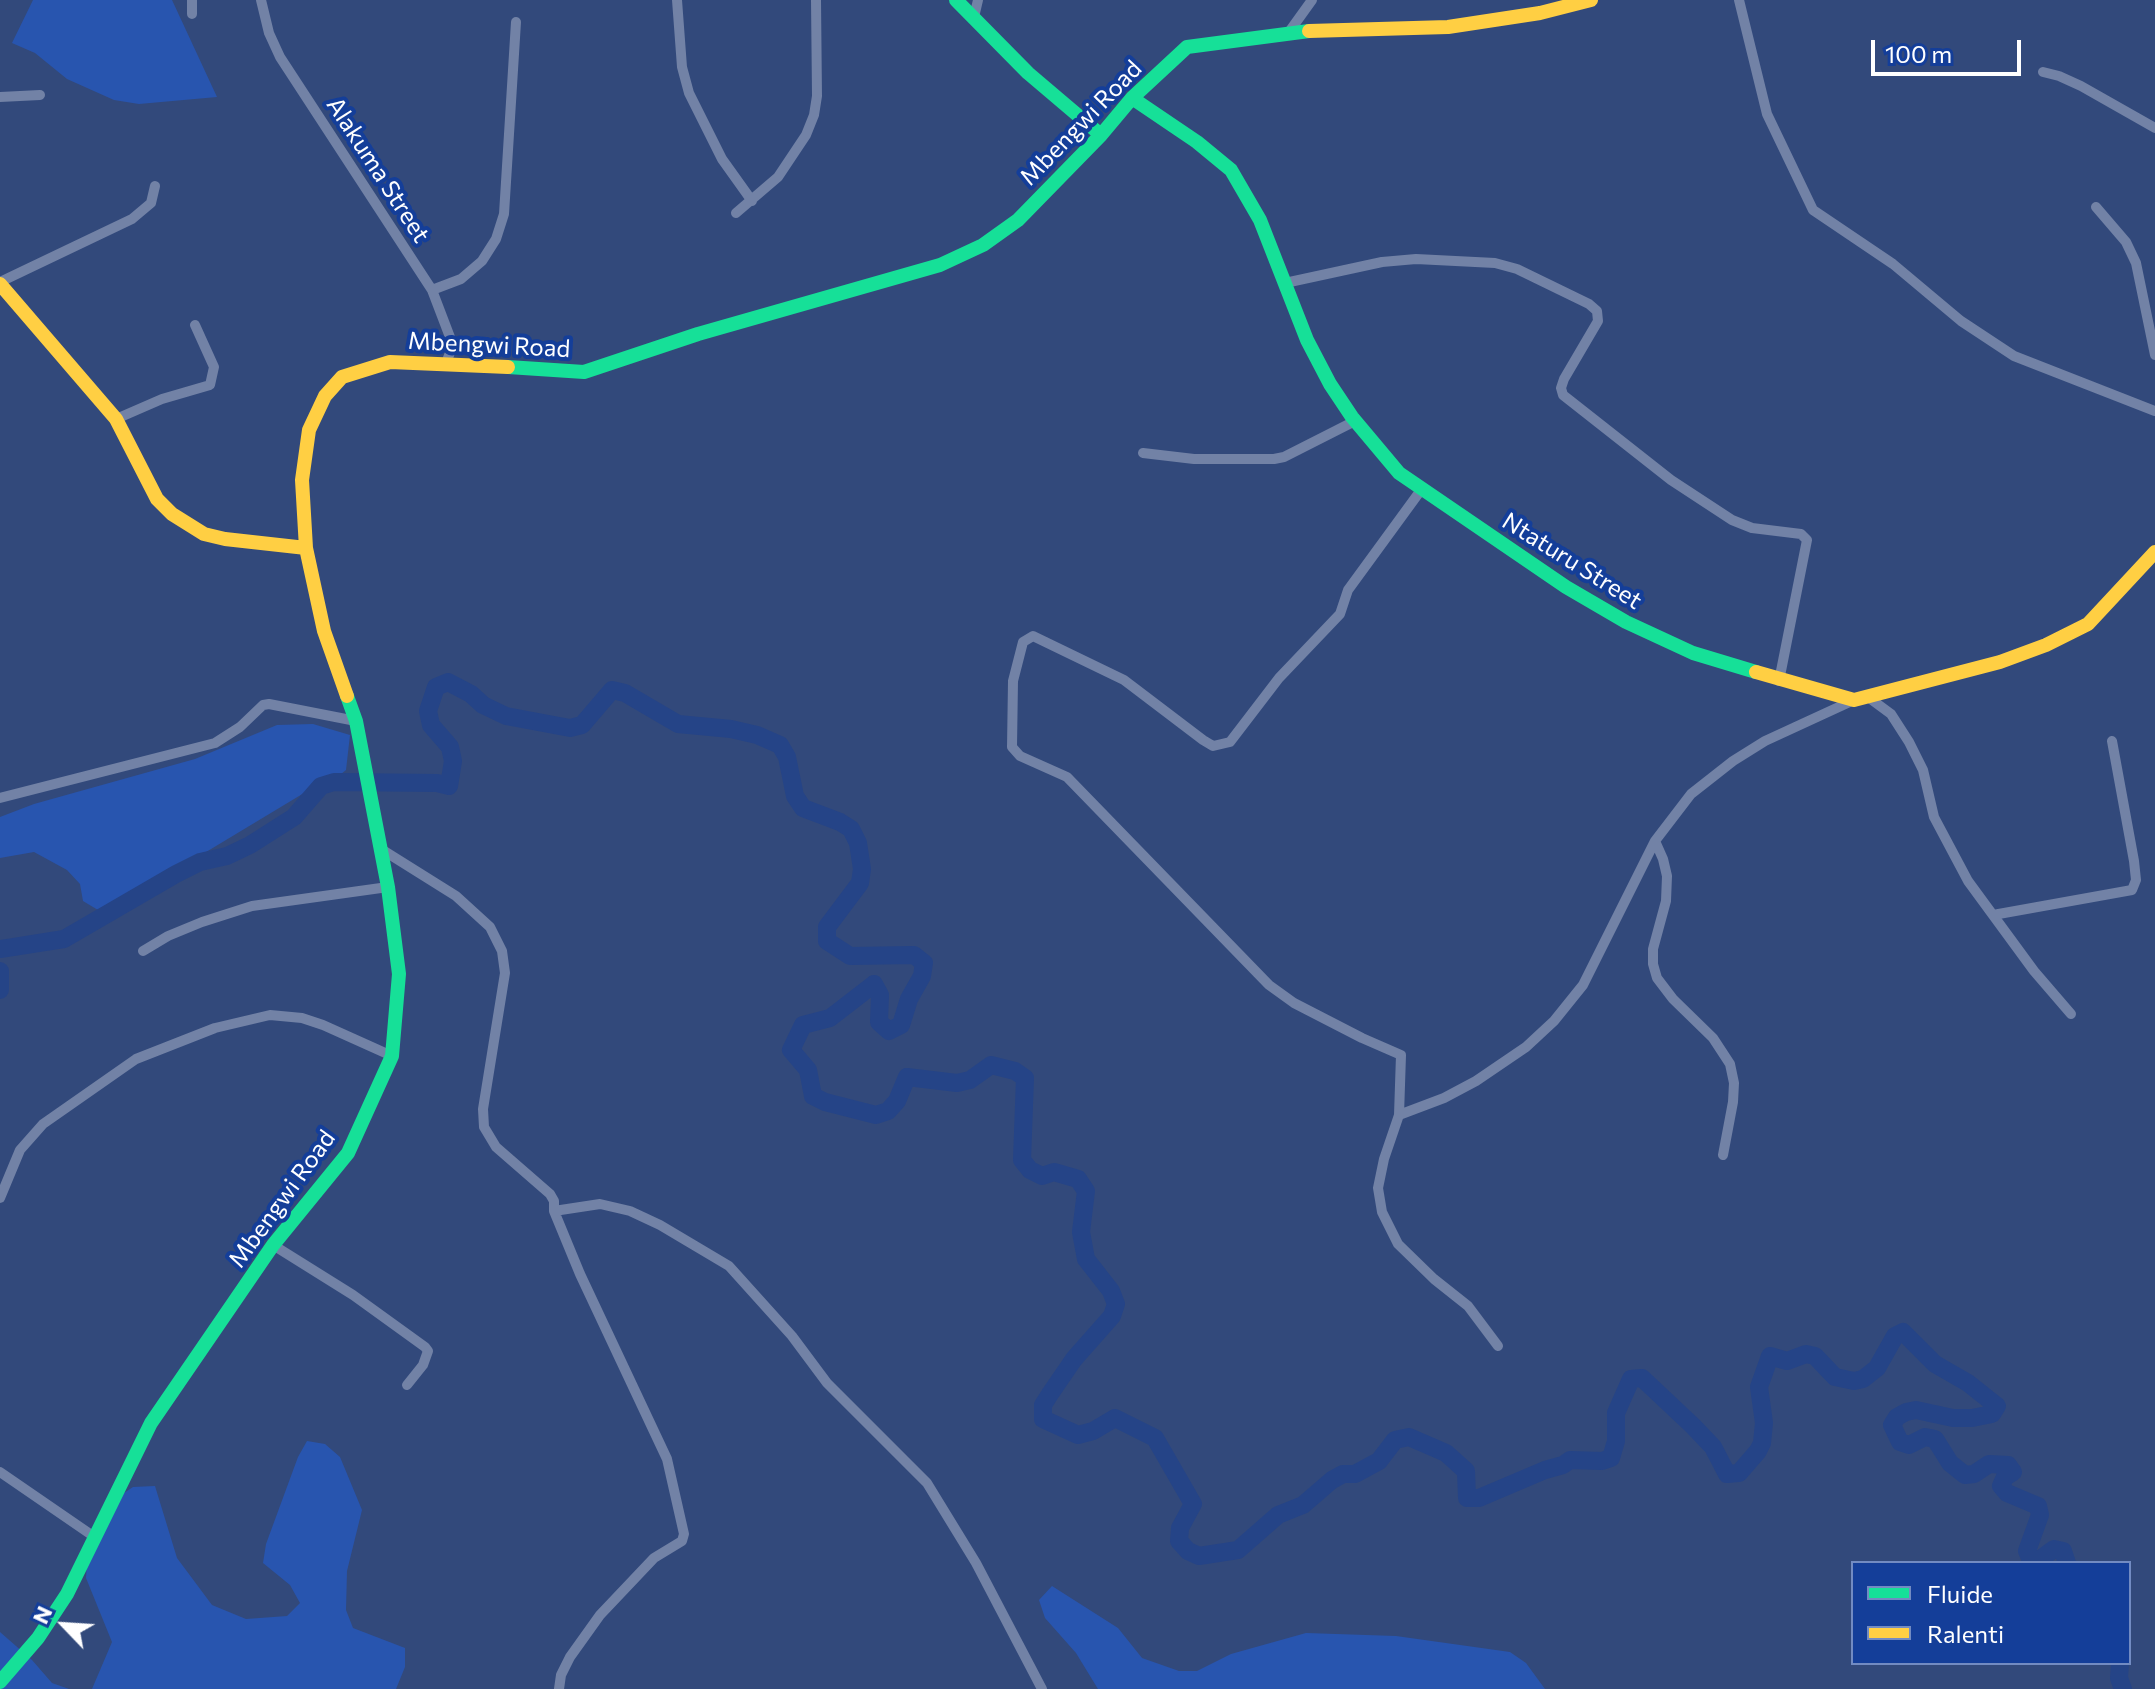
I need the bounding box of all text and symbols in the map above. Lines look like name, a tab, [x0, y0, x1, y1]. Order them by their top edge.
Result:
scale bar	[1875, 24, 2025, 74]
text: 100 m	[1885, 39, 1952, 68]
street label: Mbengwi Road	[1014, 55, 1148, 191]
street label: Alakuma Street	[320, 92, 436, 248]
street label: Mbengwi Road	[407, 326, 571, 364]
street label: Ntaturu Street	[1497, 507, 1647, 615]
street label: Mbengwi Road	[223, 1125, 341, 1273]
legend	[1851, 1561, 2131, 1665]
text: Fluide	[1927, 1579, 1993, 1608]
north arrow	[24, 1585, 104, 1665]
text: N	[26, 1601, 58, 1628]
text: Ralenti	[1927, 1619, 2004, 1648]

